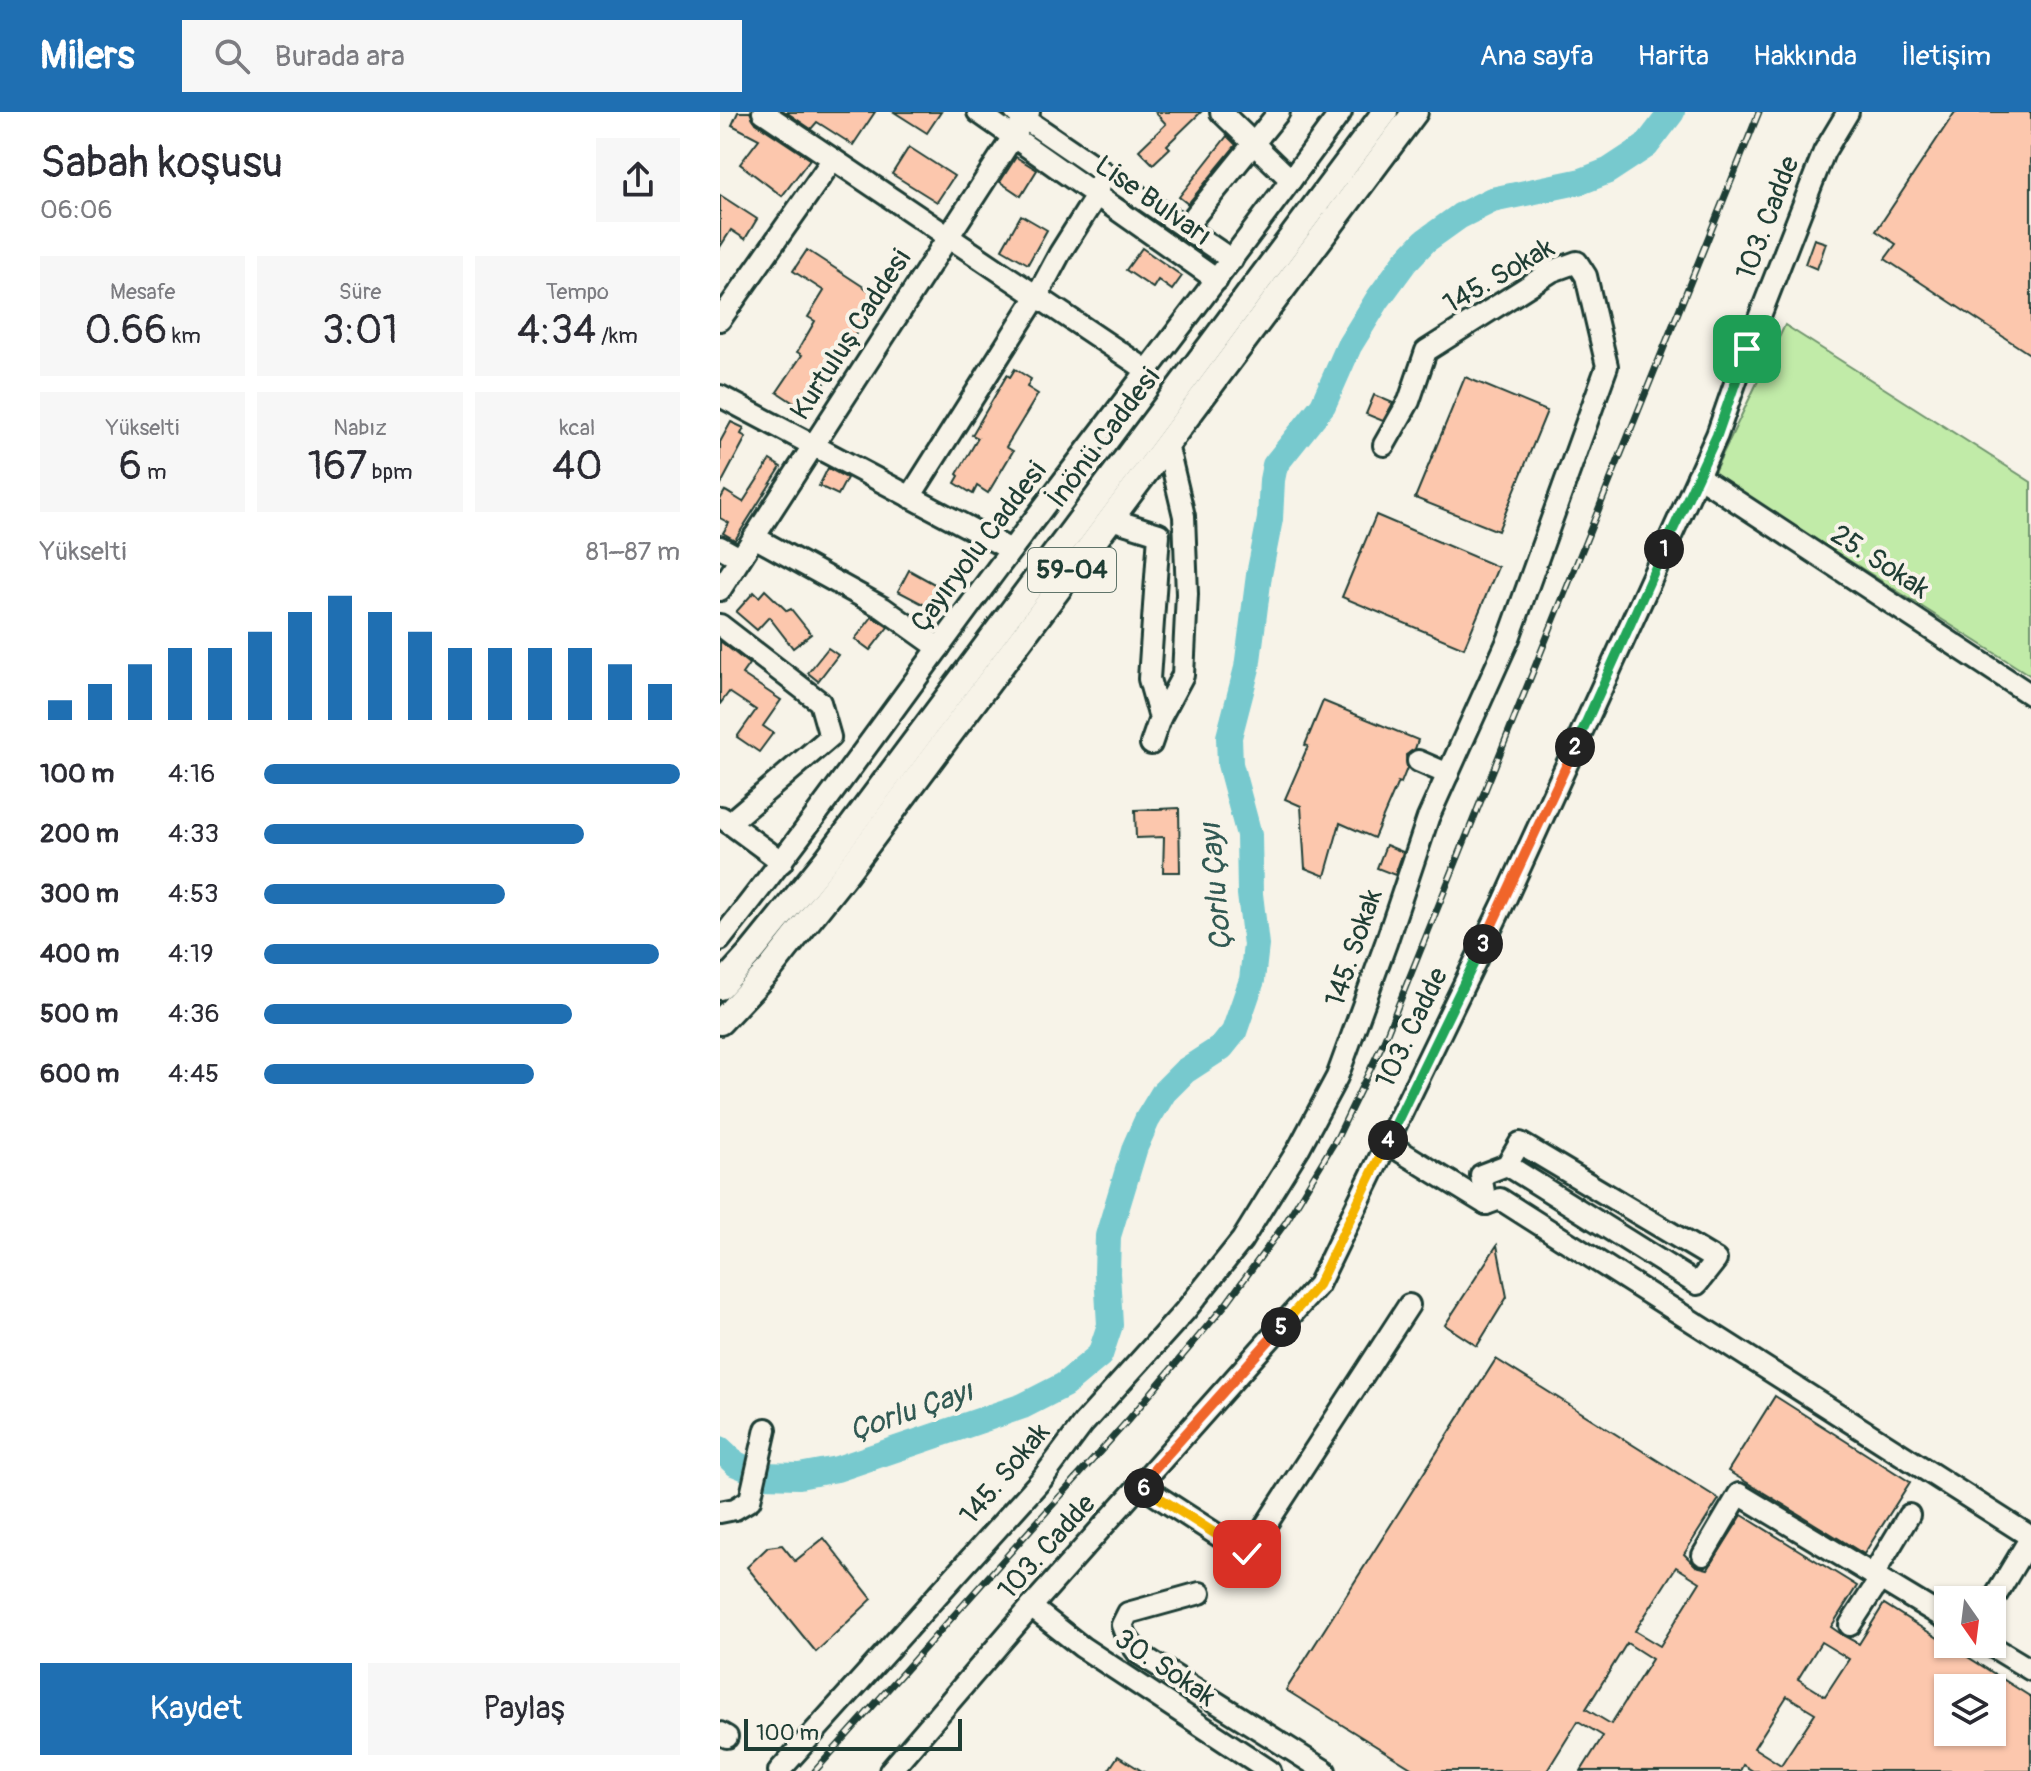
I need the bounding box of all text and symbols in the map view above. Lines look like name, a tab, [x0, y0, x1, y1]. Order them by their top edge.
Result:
search box	[182, 20, 742, 92]
text: Milers	[40, 32, 134, 80]
icon: search	[210, 34, 254, 78]
text: Burada ara	[274, 38, 405, 75]
text: Ana sayfa	[1480, 39, 1593, 74]
text: Harita	[1637, 39, 1709, 74]
text: Hakkında	[1753, 39, 1857, 74]
text: İletişim	[1901, 39, 1991, 74]
text: Sabah koşusu	[40, 136, 283, 191]
button: share	[596, 138, 680, 222]
street label: Lise Bulvarı	[1088, 148, 1218, 254]
street label: 103. Cadde	[1728, 151, 1808, 285]
text: 06:06	[40, 194, 113, 226]
street label: 145. Sokak	[1437, 230, 1561, 322]
street label: Kurtuluş Caddesi	[783, 243, 919, 427]
text: Mesafe	[110, 278, 175, 306]
text: Süre	[339, 278, 381, 306]
text: Tempo	[546, 278, 609, 306]
text: 0.66	[85, 306, 167, 355]
text: 3:01	[322, 306, 398, 355]
text: 4:34	[517, 306, 596, 355]
pin	[1713, 315, 1781, 383]
text: km	[167, 322, 201, 350]
text: /km	[596, 322, 638, 350]
icon: arrive	[1725, 327, 1769, 371]
street label: İnönü Caddesi	[1040, 361, 1168, 515]
text: Yükselti	[106, 414, 179, 442]
text: Nabız	[333, 414, 387, 442]
text: kcal	[559, 414, 595, 442]
text: 6	[119, 442, 142, 491]
text: 167	[307, 442, 367, 491]
text: 40	[552, 442, 603, 491]
street label: Çayıryolu Caddesi	[903, 455, 1055, 639]
text: m	[142, 458, 166, 486]
text: bpm	[367, 458, 413, 486]
street label: 25. Sokak	[1824, 517, 1936, 607]
pin: 1	[1644, 529, 1684, 569]
text: 1	[1660, 535, 1668, 563]
text: Yükselti	[40, 536, 126, 568]
text: 81–87 m	[586, 536, 680, 568]
road number: 59-04	[1028, 548, 1116, 592]
pin: 2	[1555, 727, 1595, 767]
text: 2	[1569, 733, 1581, 761]
text: 100 m	[40, 758, 114, 790]
text: 4:16	[168, 758, 215, 790]
text: 200 m	[40, 818, 119, 850]
text: 4:33	[168, 818, 219, 850]
water label: Çorlu Çayı	[1192, 820, 1240, 952]
text: 300 m	[40, 878, 119, 910]
text: 4:53	[168, 878, 219, 910]
street label: 145. Sokak	[1318, 884, 1391, 1012]
pin: 3	[1463, 924, 1503, 964]
text: 3	[1477, 930, 1489, 958]
text: 400 m	[40, 938, 119, 970]
text: 4:19	[168, 938, 214, 970]
street label: 103. Cadde	[1368, 962, 1456, 1094]
text: 500 m	[40, 998, 118, 1030]
text: 4:36	[168, 998, 220, 1030]
text: 600 m	[40, 1058, 119, 1090]
text: 4:45	[168, 1058, 219, 1090]
pin: 4	[1368, 1120, 1408, 1160]
text: 4	[1382, 1126, 1394, 1154]
pin: 5	[1261, 1307, 1301, 1347]
text: 5	[1275, 1313, 1287, 1341]
water label: Çorlu Çayı	[844, 1372, 979, 1449]
street label: 145. Sokak	[952, 1416, 1058, 1532]
pin: 6	[1124, 1468, 1164, 1508]
text: 6	[1138, 1474, 1150, 1502]
street label: 103. Cadde	[991, 1487, 1104, 1607]
pin	[1213, 1520, 1281, 1588]
icon: check	[1225, 1532, 1269, 1576]
north arrow	[1934, 1586, 2006, 1658]
map controls	[1934, 1586, 2006, 1746]
street label: 30. Sokak	[1108, 1621, 1223, 1715]
button: Kaydet	[40, 1663, 352, 1755]
button: Paylaş	[368, 1663, 680, 1755]
button: layers	[1934, 1674, 2006, 1746]
scale bar	[744, 1715, 962, 1751]
text: 100 m	[756, 1719, 819, 1747]

